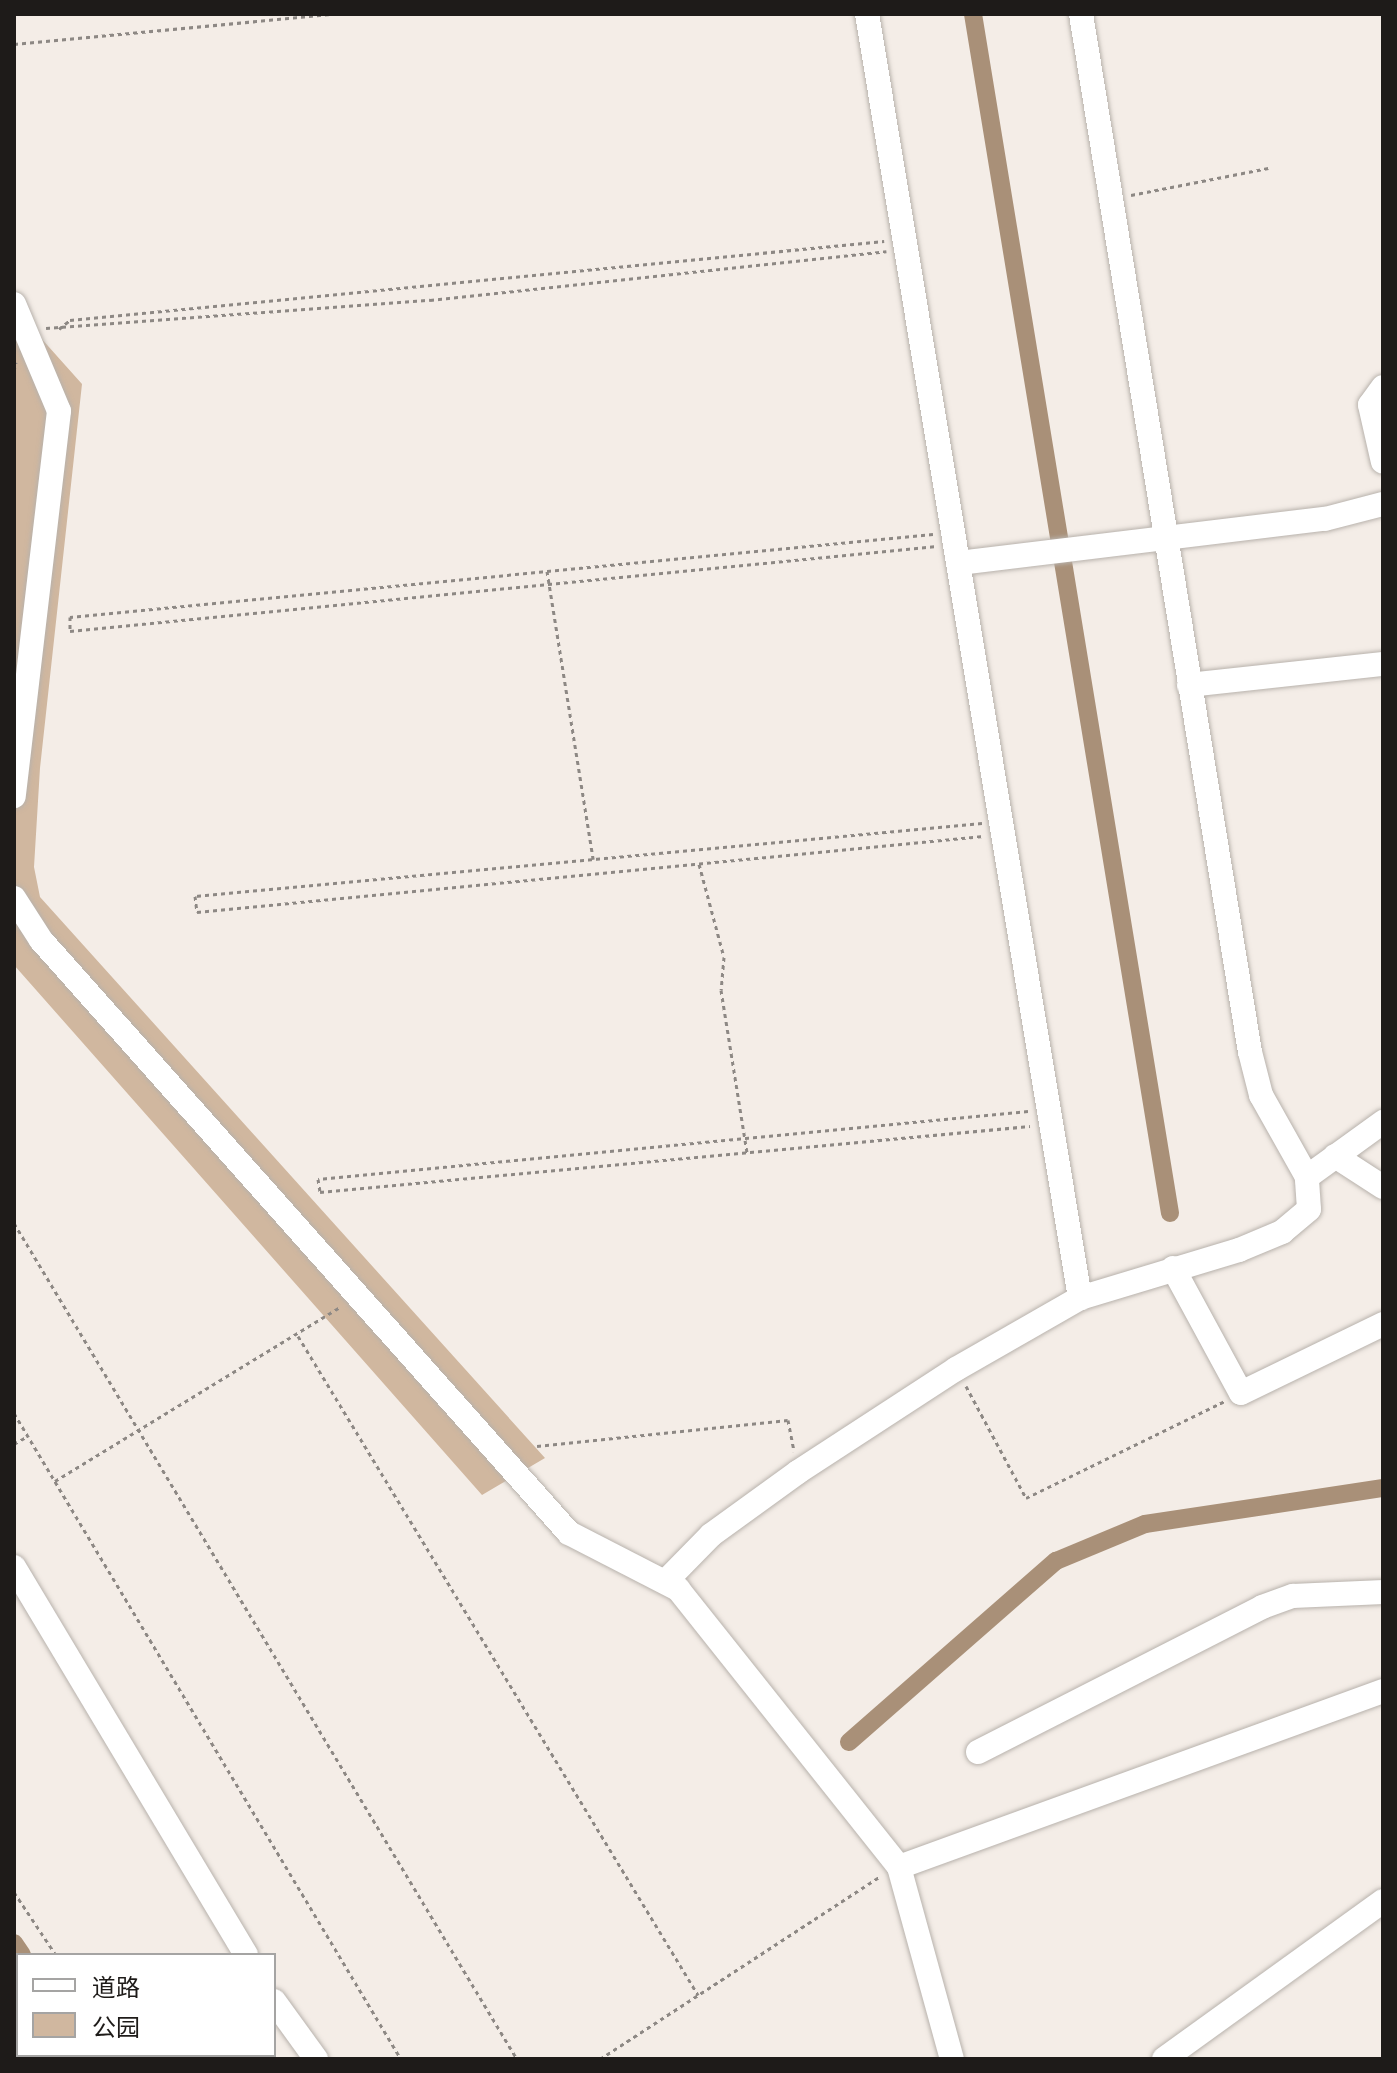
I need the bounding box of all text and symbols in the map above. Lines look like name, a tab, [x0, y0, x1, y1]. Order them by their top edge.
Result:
legend	[16, 1953, 276, 2057]
text: 道路	[92, 1974, 140, 2003]
text: 公园	[92, 2014, 140, 2043]

